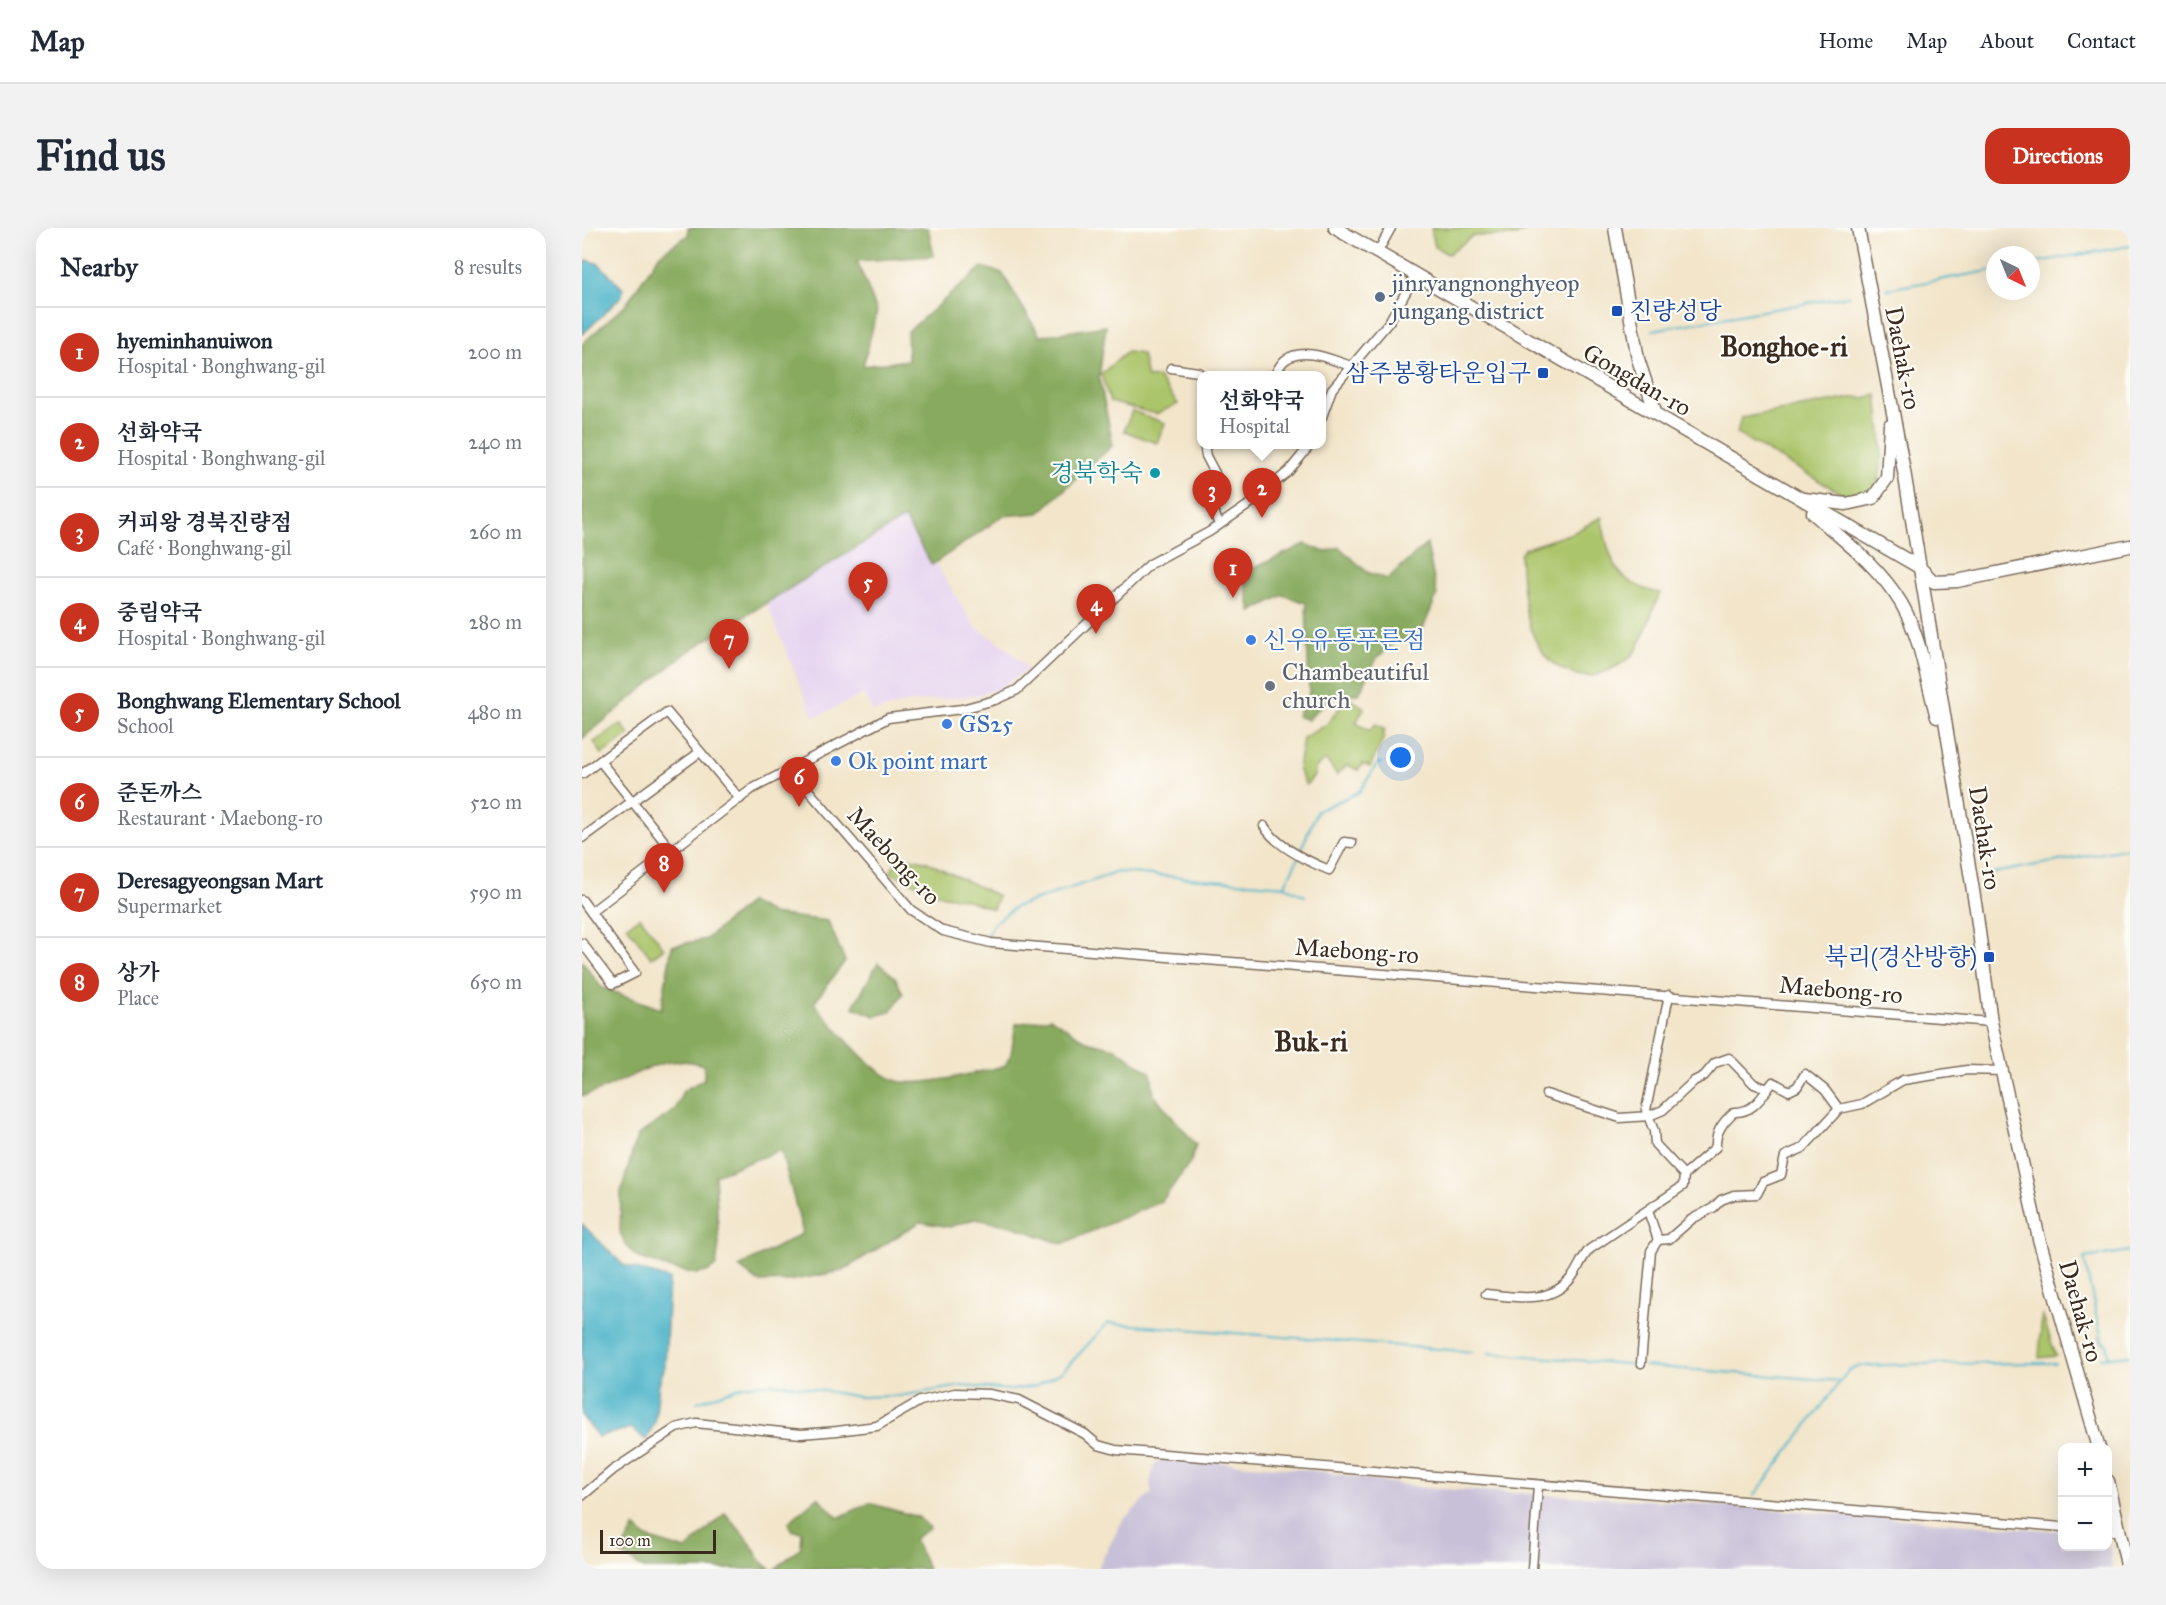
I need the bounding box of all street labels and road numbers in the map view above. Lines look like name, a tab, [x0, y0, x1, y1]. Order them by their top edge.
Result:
street label: Daehak-ro	[1878, 304, 1928, 412]
street label: Gongdan-ro	[1577, 337, 1697, 423]
street label: Daehak-ro	[1962, 784, 2008, 892]
street label: Maebong-ro	[841, 800, 947, 912]
street label: Maebong-ro	[1294, 932, 1420, 970]
street label: Maebong-ro	[1778, 970, 1904, 1010]
street label: Daehak-ro	[2052, 1257, 2110, 1365]

